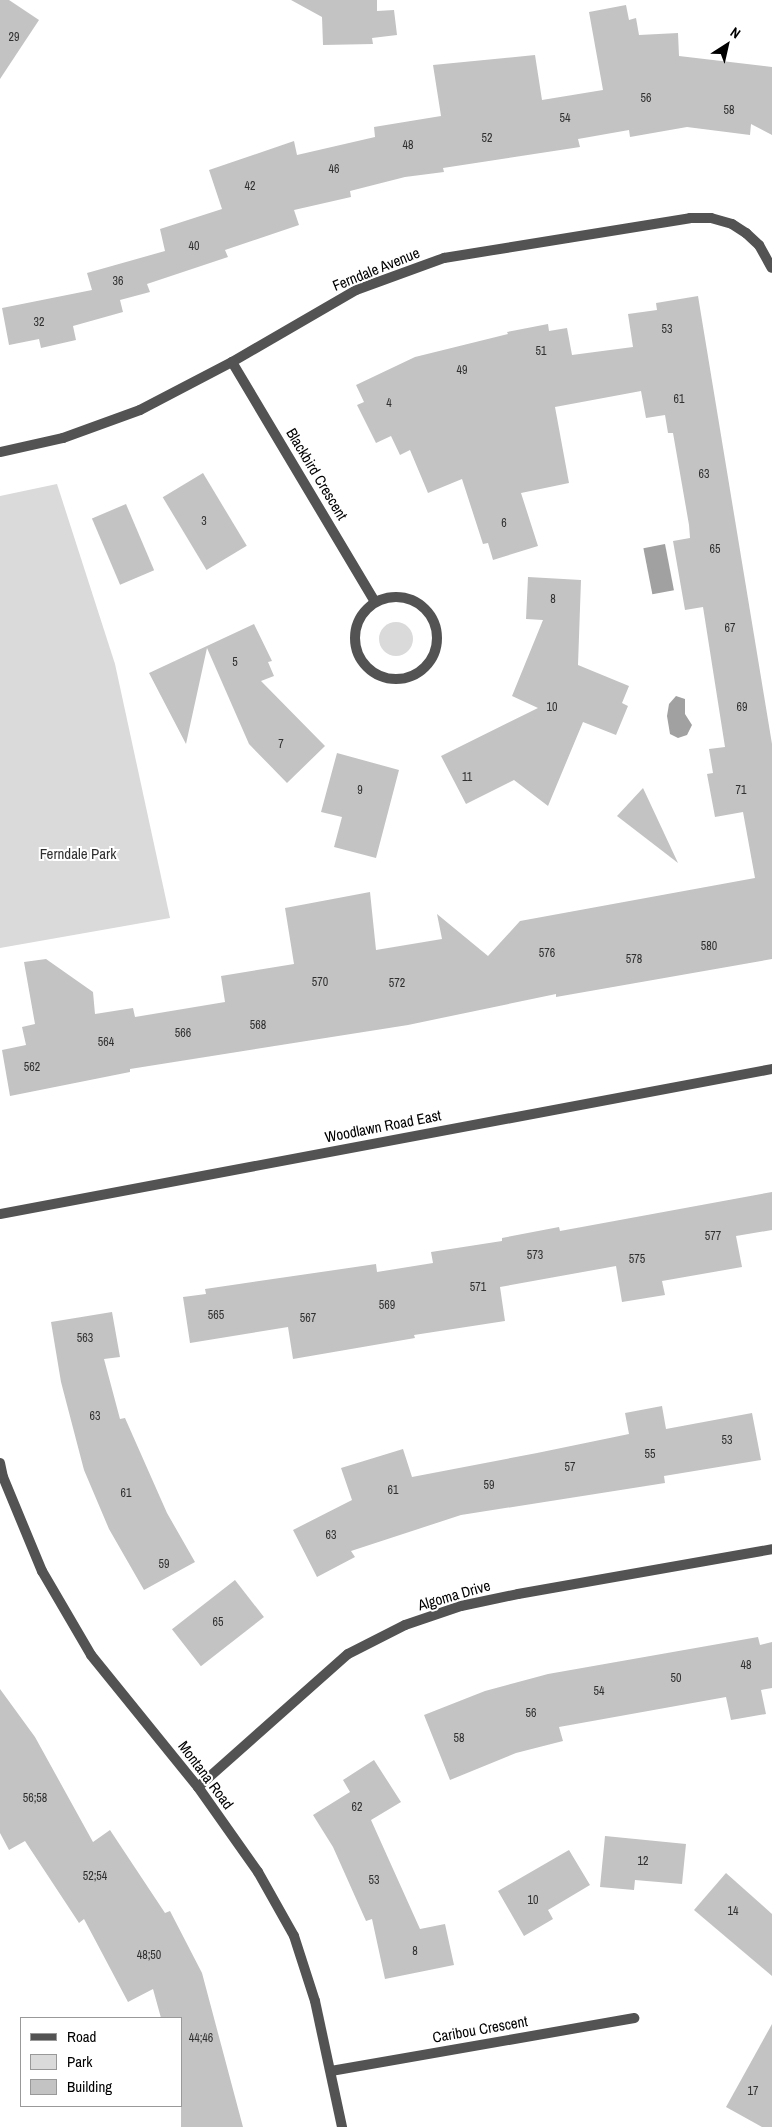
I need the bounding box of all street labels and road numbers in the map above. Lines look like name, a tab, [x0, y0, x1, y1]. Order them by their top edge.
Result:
street label: Ferndale Avenue	[330, 243, 422, 295]
street label: Blackbird Crescent	[283, 425, 351, 523]
street label: Woodlawn Road East	[323, 1106, 443, 1146]
street label: Algoma Drive	[416, 1576, 492, 1614]
street label: Montana Road	[175, 1737, 237, 1813]
street label: Caribou Crescent	[431, 2012, 529, 2046]

